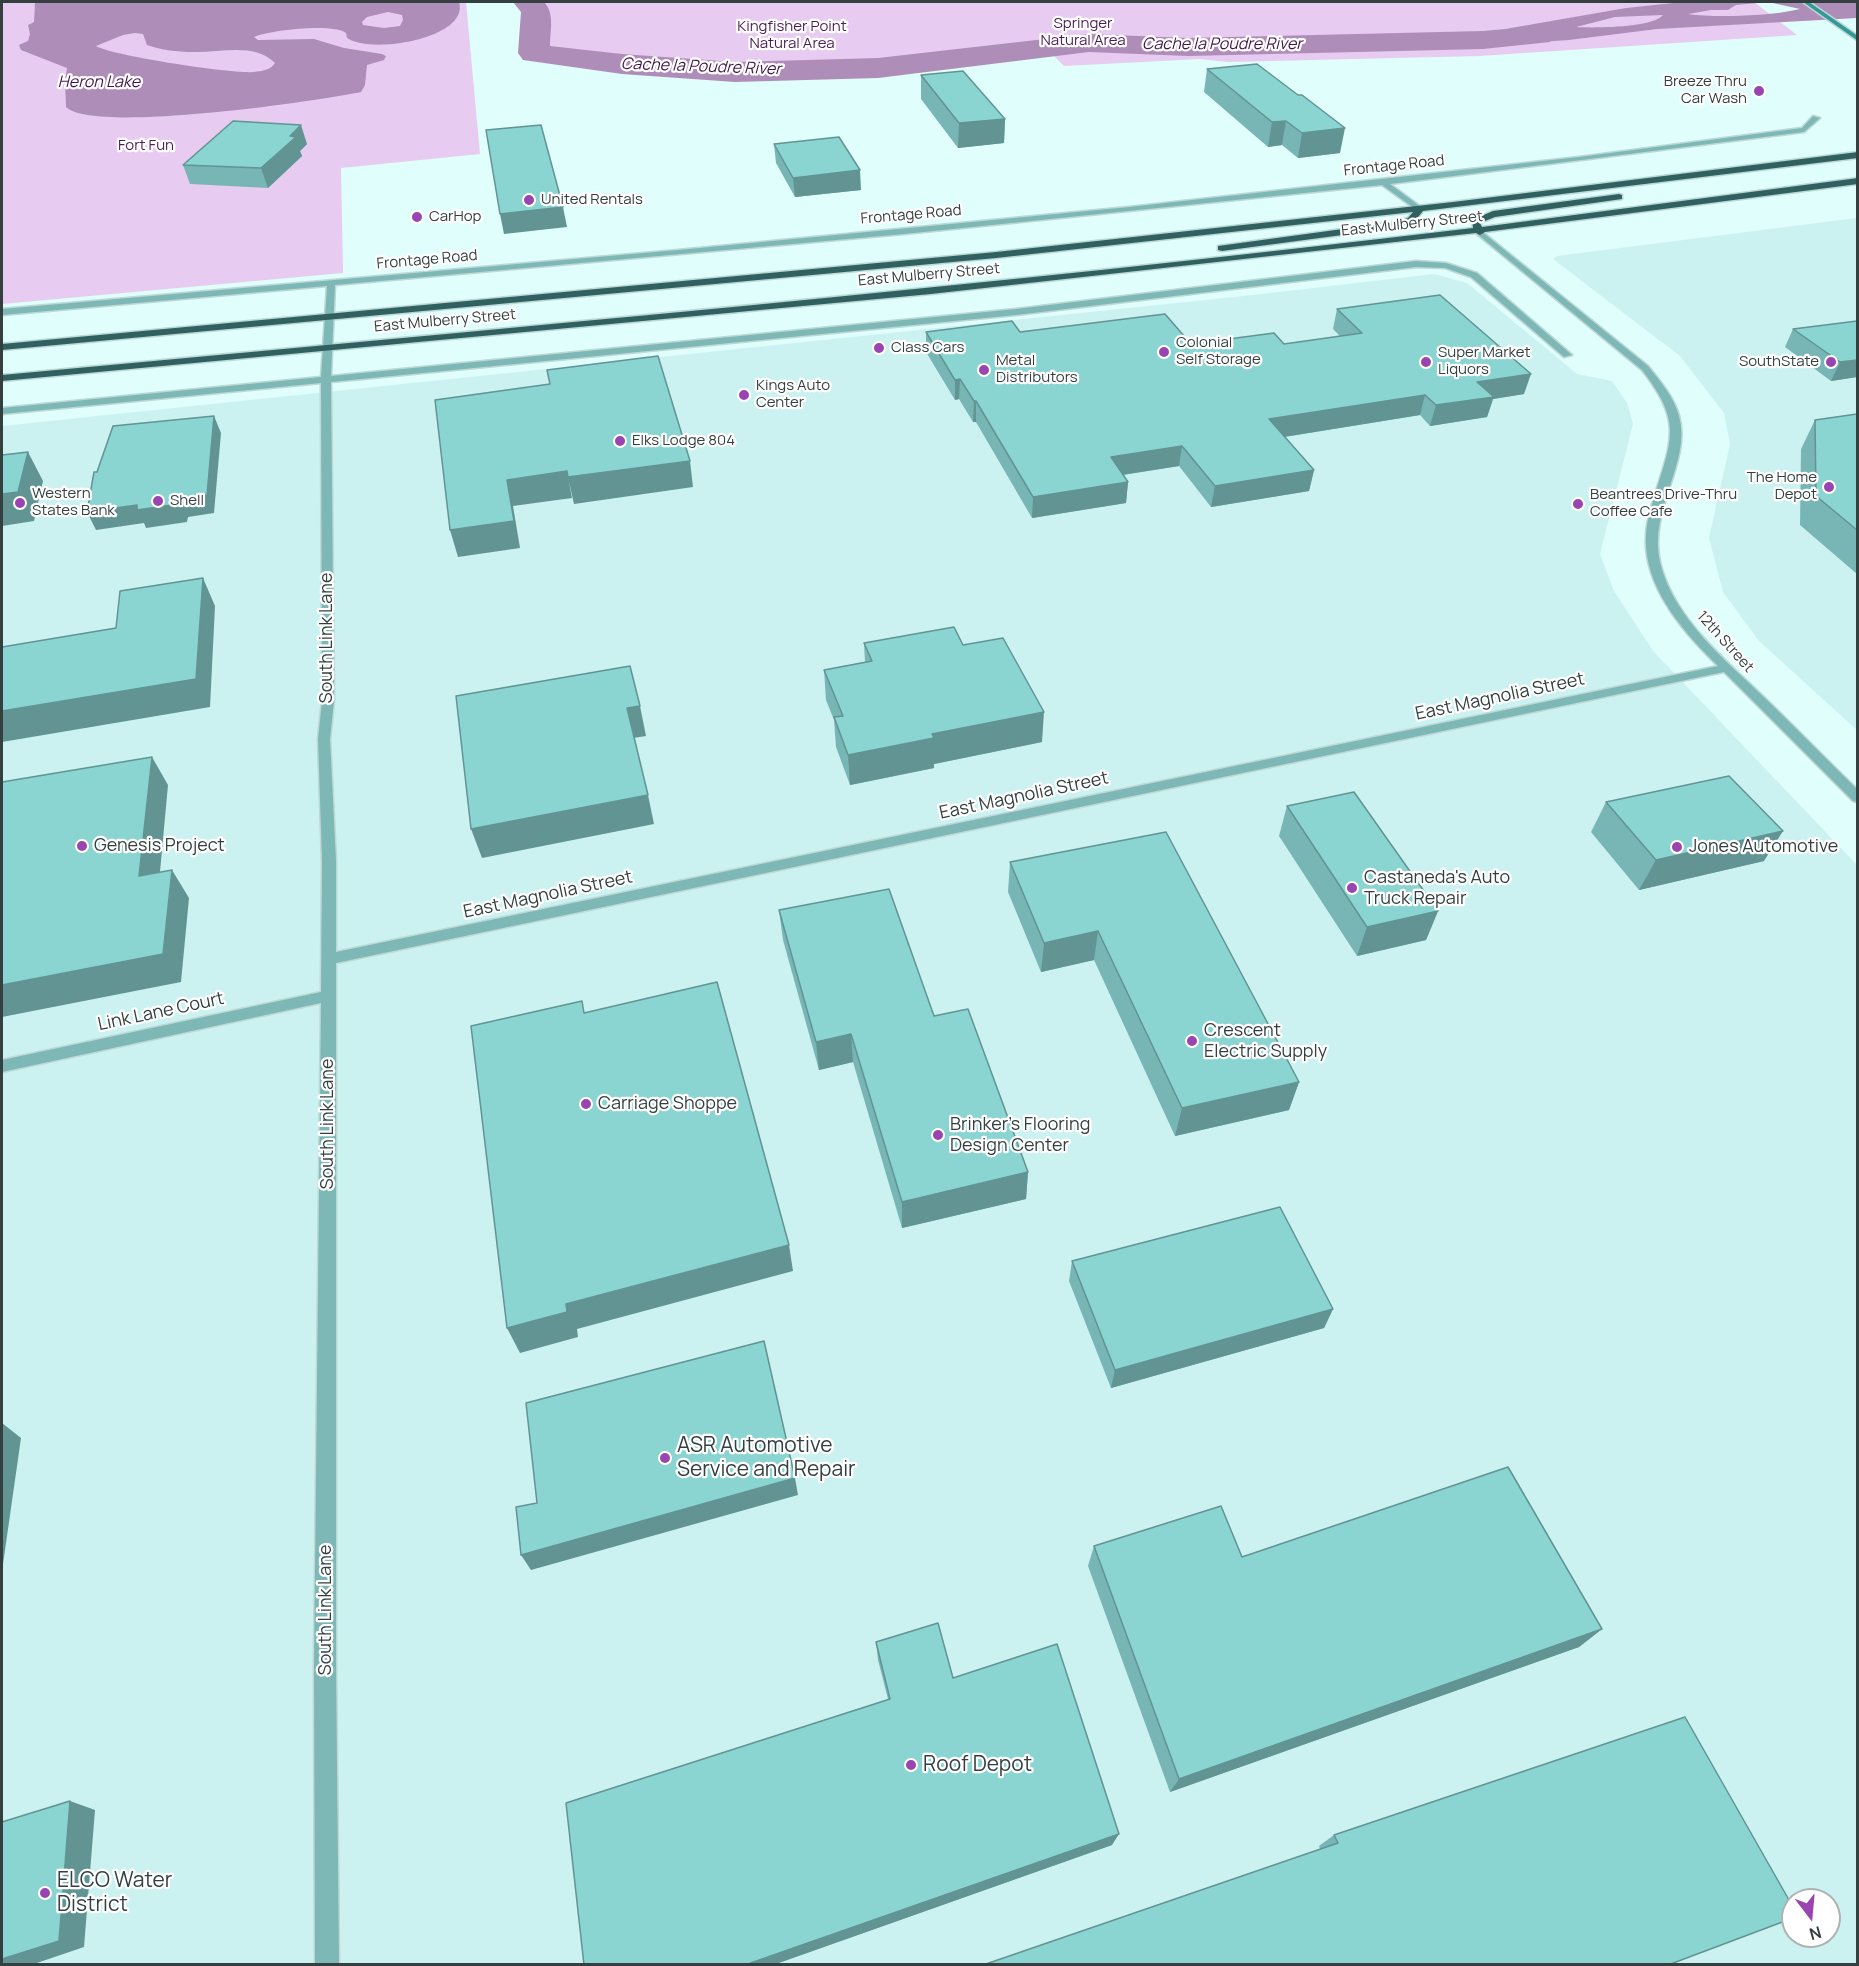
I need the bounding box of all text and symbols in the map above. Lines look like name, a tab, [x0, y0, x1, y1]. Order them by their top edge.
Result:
park label: Springer Natural Area	[1040, 15, 1126, 50]
park label: Kingfisher Point Natural Area	[737, 18, 847, 53]
water label: Cache la Poudre River	[1142, 35, 1302, 55]
water label: Cache la Poudre River	[621, 55, 781, 79]
water label: Heron Lake	[58, 73, 140, 93]
place label: Breeze Thru Car Wash	[1664, 73, 1747, 108]
marker: Breeze Thru Car Wash	[1752, 84, 1766, 98]
park label: Fort Fun	[118, 137, 174, 155]
street label: Frontage Road	[1343, 152, 1445, 180]
place label: United Rentals	[541, 191, 643, 209]
marker: United Rentals	[522, 193, 536, 207]
street label: Frontage Road	[860, 202, 962, 228]
place label: CarHop	[429, 208, 481, 226]
street label: East Mulberry Street	[1340, 208, 1484, 240]
marker: CarHop	[410, 210, 424, 224]
street label: Frontage Road	[376, 247, 478, 273]
street label: East Mulberry Street	[857, 260, 1001, 290]
street label: East Mulberry Street	[373, 306, 517, 336]
place label: Colonial Self Storage	[1176, 334, 1261, 369]
place label: Class Cars	[891, 339, 964, 357]
marker: Class Cars	[872, 341, 886, 355]
place label: Super Market Liquors	[1438, 344, 1531, 379]
marker: Colonial Self Storage	[1157, 345, 1171, 359]
place label: Metal Distributors	[996, 352, 1078, 387]
place label: SouthState	[1739, 353, 1819, 371]
marker: Super Market Liquors	[1419, 355, 1433, 369]
marker: SouthState	[1824, 355, 1838, 369]
marker: Metal Distributors	[977, 363, 991, 377]
place label: Kings Auto Center	[756, 377, 830, 412]
marker: Kings Auto Center	[737, 388, 751, 402]
place label: Elks Lodge 804	[632, 432, 735, 450]
marker: Elks Lodge 804	[613, 434, 627, 448]
place label: The Home Depot	[1747, 469, 1817, 504]
marker: The Home Depot	[1822, 480, 1836, 494]
place label: Western States Bank	[32, 485, 115, 520]
place label: Beantrees Drive-Thru Coffee Cafe	[1590, 486, 1737, 521]
place label: Shell	[170, 492, 204, 510]
marker: Shell	[151, 494, 165, 508]
marker: Western States Bank	[13, 496, 27, 510]
marker: Beantrees Drive-Thru Coffee Cafe	[1571, 497, 1585, 511]
street label: South Link Lane	[316, 573, 338, 703]
street label: 12th Street	[1693, 608, 1757, 676]
street label: East Magnolia Street	[1413, 669, 1587, 725]
street label: East Magnolia Street	[937, 768, 1111, 824]
place label: Genesis Project	[94, 835, 225, 857]
place label: Jones Automotive	[1689, 836, 1838, 858]
marker: Genesis Project	[75, 839, 89, 853]
marker: Jones Automotive	[1670, 840, 1684, 854]
street label: East Magnolia Street	[461, 867, 635, 923]
place label: Castaneda's Auto Truck Repair	[1364, 867, 1510, 910]
marker: Castaneda's Auto Truck Repair	[1345, 881, 1359, 895]
street label: Link Lane Court	[96, 988, 226, 1036]
place label: Crescent Electric Supply	[1204, 1020, 1327, 1062]
marker: Crescent Electric Supply	[1185, 1034, 1199, 1048]
street label: South Link Lane	[317, 1059, 339, 1189]
place label: Carriage Shoppe	[598, 1093, 737, 1115]
marker: Carriage Shoppe	[579, 1097, 593, 1111]
place label: Brinker’s Flooring Design Center	[950, 1114, 1090, 1156]
marker: Brinker’s Flooring Design Center	[931, 1128, 945, 1142]
place label: ASR Automotive Service and Repair	[677, 1433, 856, 1483]
marker: ASR Automotive Service and Repair	[658, 1451, 672, 1465]
street label: South Link Lane	[315, 1545, 337, 1675]
place label: Roof Depot	[923, 1752, 1032, 1778]
marker: Roof Depot	[904, 1758, 918, 1772]
place label: ELCO Water District	[57, 1868, 172, 1918]
marker: ELCO Water District	[38, 1886, 52, 1900]
north arrow	[1781, 1888, 1841, 1948]
text: N	[1807, 1921, 1824, 1946]

